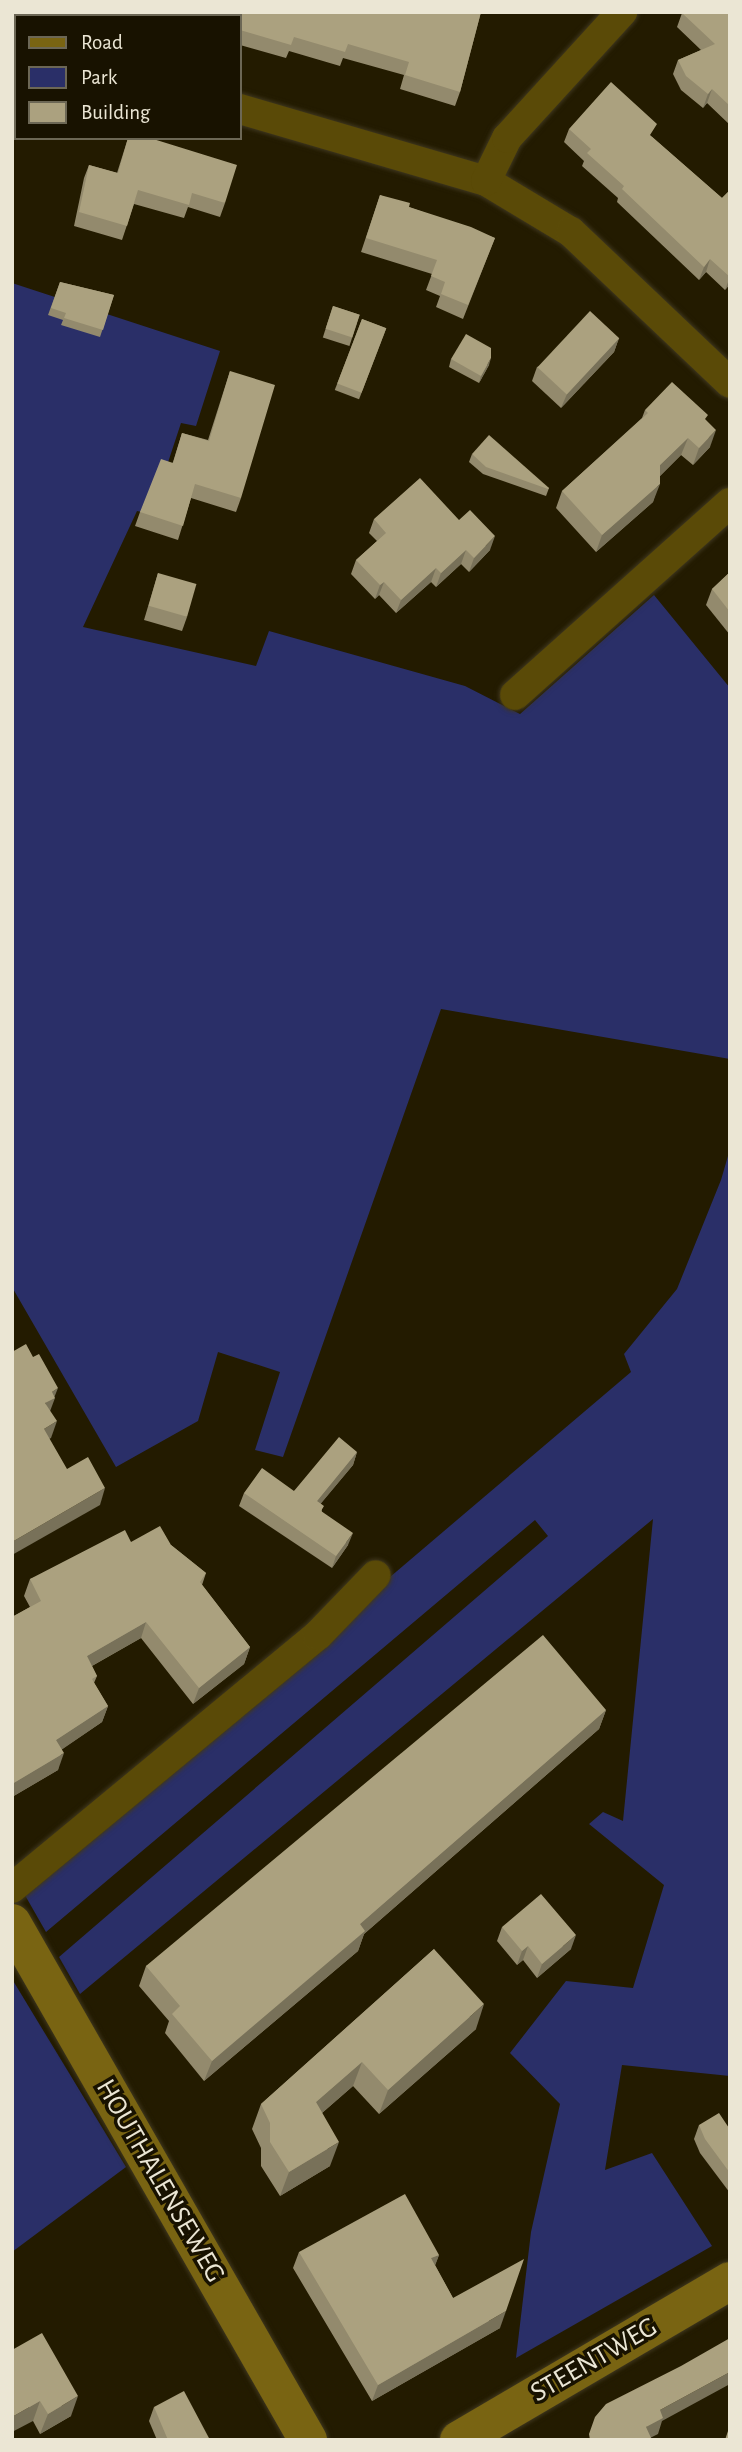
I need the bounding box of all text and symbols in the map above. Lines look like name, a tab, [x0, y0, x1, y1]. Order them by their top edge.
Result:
legend	[14, 14, 242, 140]
text: Road	[81, 32, 123, 53]
text: Park	[81, 67, 117, 88]
text: Building	[81, 102, 150, 123]
street label: HOUTHALENSEWEG	[88, 2073, 232, 2289]
street label: STEENTWEG	[525, 2310, 663, 2410]

